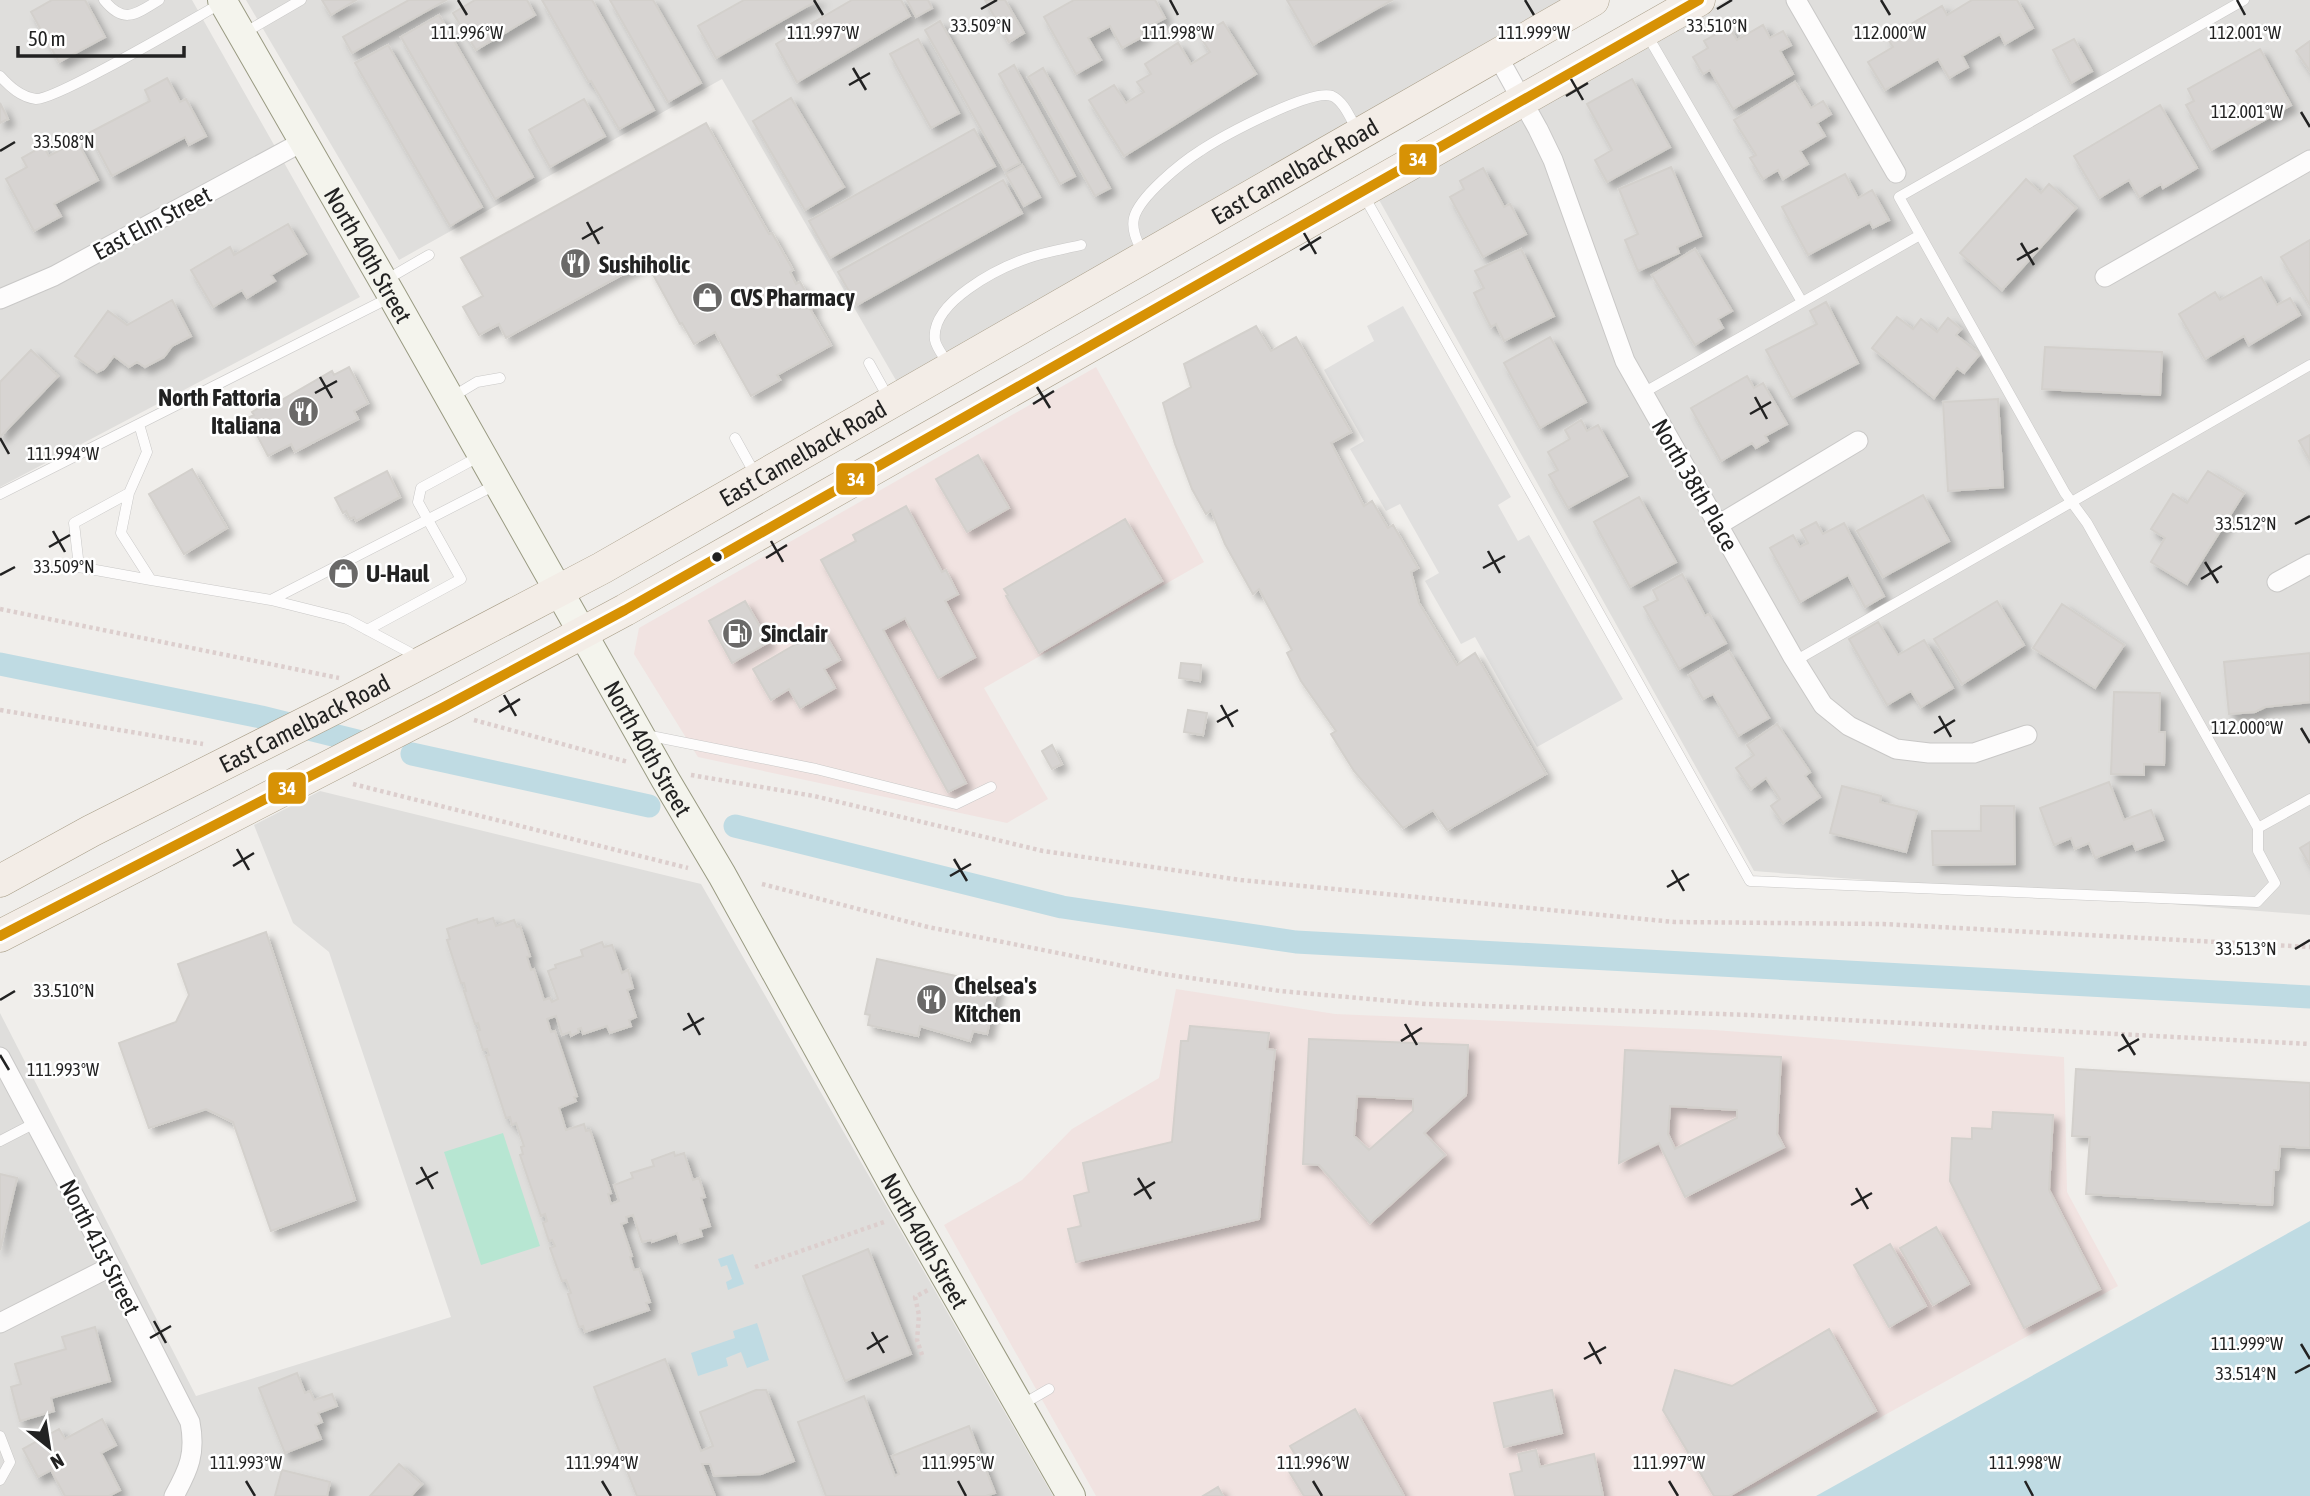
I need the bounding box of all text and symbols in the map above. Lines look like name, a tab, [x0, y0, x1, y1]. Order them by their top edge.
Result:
scale bar	[18, 14, 184, 58]
text: 33.509°N	[950, 15, 1012, 36]
text: 33.510°N	[1686, 15, 1748, 36]
text: 111.996°W	[431, 22, 503, 43]
text: 111.997°W	[787, 22, 859, 43]
text: 111.998°W	[1142, 22, 1214, 43]
text: 111.999°W	[1498, 22, 1570, 43]
text: 112.000°W	[1854, 22, 1926, 43]
text: 112.001°W	[2209, 22, 2281, 43]
text: 50 m	[28, 26, 66, 50]
text: 112.001°W	[2211, 101, 2283, 122]
street label: East Camelback Road	[1207, 113, 1383, 229]
text: 33.508°N	[33, 131, 95, 152]
line badge: 34	[1398, 143, 1438, 176]
text: 34	[1409, 148, 1427, 170]
street label: East Elm Street	[88, 181, 216, 265]
street label: North 40th Street	[319, 183, 418, 327]
restaurant icon: Sushiholic	[559, 247, 593, 281]
place label: Sushiholic	[599, 251, 690, 278]
shop icon: CVS Pharmacy	[690, 280, 724, 314]
place label: CVS Pharmacy	[730, 284, 855, 311]
place label: North Fattoria Italiana	[158, 384, 281, 439]
restaurant icon: North Fattoria Italiana	[287, 394, 321, 428]
street label: East Camelback Road	[715, 395, 891, 511]
street label: North 38th Place	[1646, 414, 1744, 556]
text: 111.994°W	[27, 443, 99, 464]
line badge: 34	[835, 462, 876, 496]
text: 34	[847, 468, 865, 490]
text: 33.512°N	[2215, 513, 2277, 534]
unlabelled marker	[710, 550, 724, 564]
text: 33.509°N	[33, 556, 95, 577]
shop icon: U-Haul	[326, 556, 360, 590]
place label: U-Haul	[366, 560, 430, 587]
fuel station icon: Sinclair	[721, 616, 755, 650]
place label: Sinclair	[761, 620, 828, 647]
street label: East Camelback Road	[215, 668, 394, 778]
street label: North 40th Street	[599, 676, 697, 821]
text: 112.000°W	[2211, 717, 2283, 738]
line badge: 34	[267, 771, 307, 805]
text: 34	[278, 777, 296, 799]
text: 33.513°N	[2215, 938, 2277, 959]
place label: Chelsea's Kitchen	[954, 972, 1037, 1027]
text: 33.510°N	[33, 980, 95, 1001]
restaurant icon: Chelsea's Kitchen	[914, 982, 948, 1016]
text: 111.993°W	[27, 1059, 99, 1080]
street label: North 40th Street	[876, 1168, 974, 1313]
street label: North 41st Street	[54, 1175, 146, 1319]
text: 111.999°W	[2211, 1333, 2283, 1354]
text: 33.514°N	[2215, 1363, 2277, 1384]
north arrow	[14, 1412, 84, 1482]
text: N	[47, 1449, 68, 1474]
text: 111.993°W	[210, 1452, 282, 1473]
text: 111.994°W	[566, 1452, 638, 1473]
text: 111.995°W	[922, 1452, 994, 1473]
text: 111.996°W	[1277, 1452, 1349, 1473]
text: 111.997°W	[1633, 1452, 1705, 1473]
text: 111.998°W	[1989, 1452, 2061, 1473]

